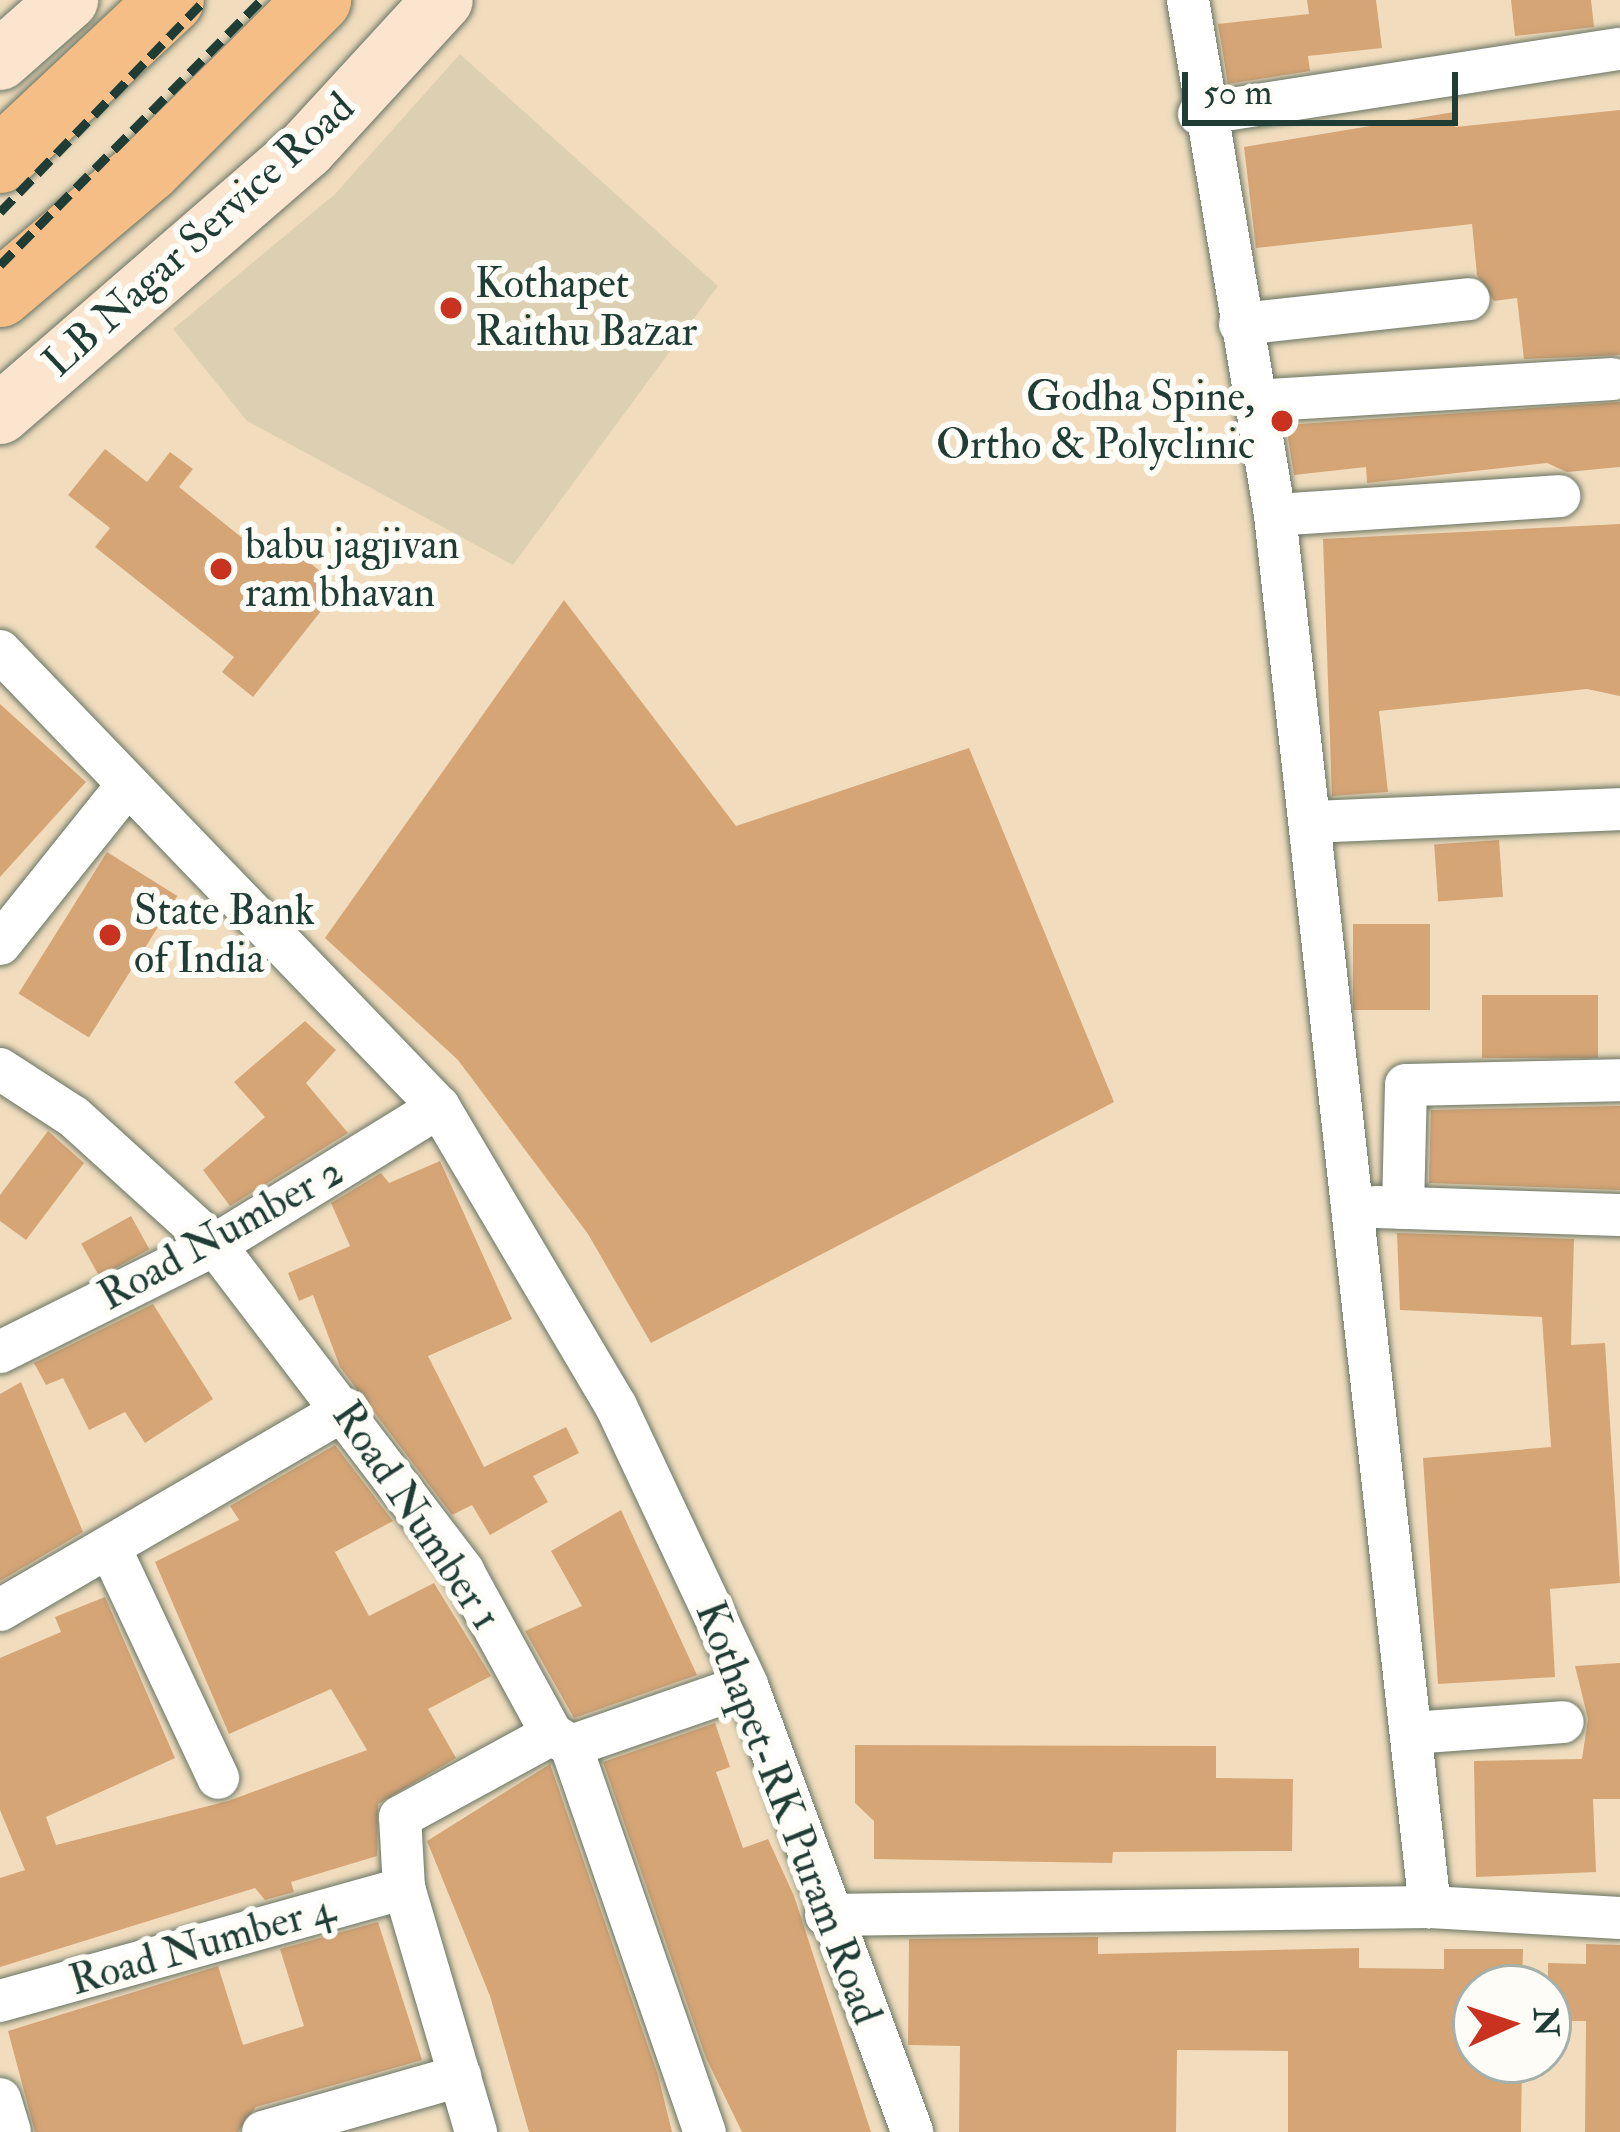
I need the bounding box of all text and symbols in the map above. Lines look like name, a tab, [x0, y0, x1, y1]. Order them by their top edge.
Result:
scale bar	[1188, 48, 1464, 122]
text: 50 m	[1203, 70, 1272, 115]
street label: LB Nagar Service Road	[33, 82, 365, 388]
place label: Kothapet Raithu Bazar	[475, 259, 697, 358]
marker: Kothapet Raithu Bazar	[438, 295, 464, 321]
place label: Godha Spine, Ortho & Polyclinic	[936, 372, 1255, 470]
marker: Godha Spine, Ortho & Polyclinic	[1266, 405, 1298, 437]
place label: babu jagjivan ram bhavan	[245, 520, 459, 618]
marker: babu jagjivan ram bhavan	[208, 556, 234, 582]
place label: State Bank of India	[134, 886, 315, 984]
marker: State Bank of India	[97, 922, 123, 948]
street label: Road Number 2	[90, 1146, 352, 1322]
street label: Road Number 1	[321, 1392, 511, 1640]
street label: Kothapet-RK Puram Road	[684, 1595, 892, 2031]
street label: Road Number 4	[64, 1883, 340, 2007]
north arrow	[1452, 1964, 1572, 2084]
text: N	[1524, 2006, 1567, 2038]

